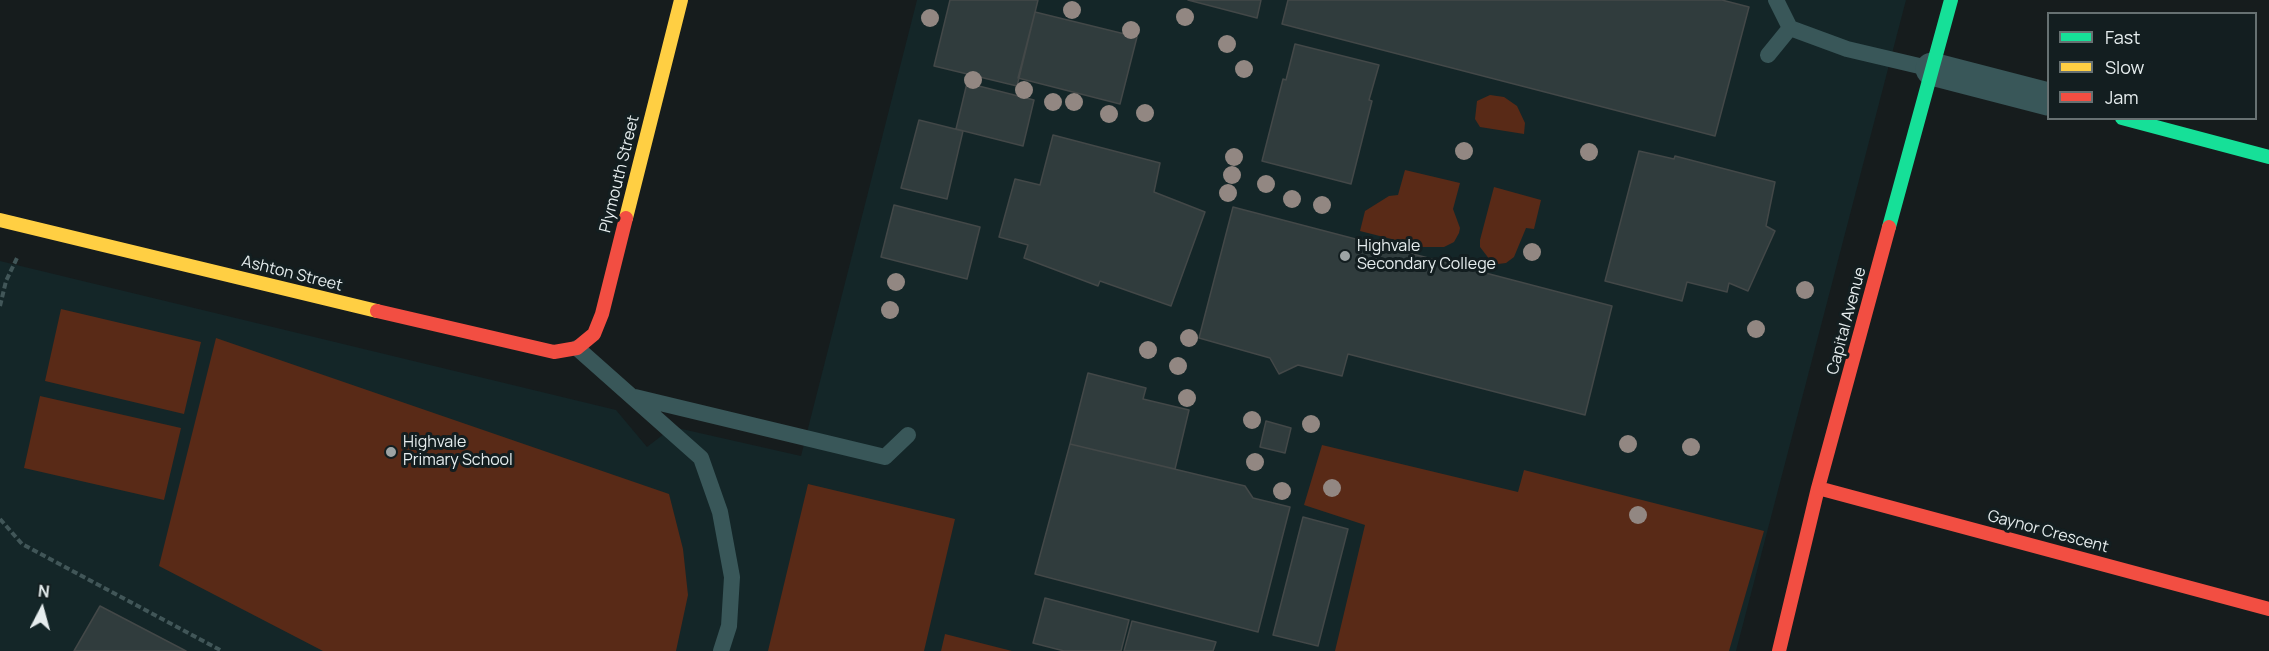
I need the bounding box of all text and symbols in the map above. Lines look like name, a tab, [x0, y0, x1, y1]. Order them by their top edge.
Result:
legend	[2047, 12, 2257, 120]
text: Fast	[2105, 25, 2140, 49]
text: Slow	[2105, 55, 2144, 79]
text: Jam	[2105, 85, 2139, 109]
street label: Plymouth Street	[596, 113, 644, 235]
place label: Highvale Secondary College	[1357, 237, 1496, 275]
marker: Highvale Secondary College	[1338, 249, 1352, 263]
street label: Ashton Street	[240, 252, 344, 296]
street label: Capital Avenue	[1823, 265, 1871, 377]
place label: Highvale Primary School	[403, 433, 513, 471]
marker: Highvale Primary School	[384, 445, 398, 459]
street label: Gaynor Crescent	[1985, 507, 2111, 557]
north arrow	[12, 579, 72, 639]
text: N	[37, 580, 51, 603]

